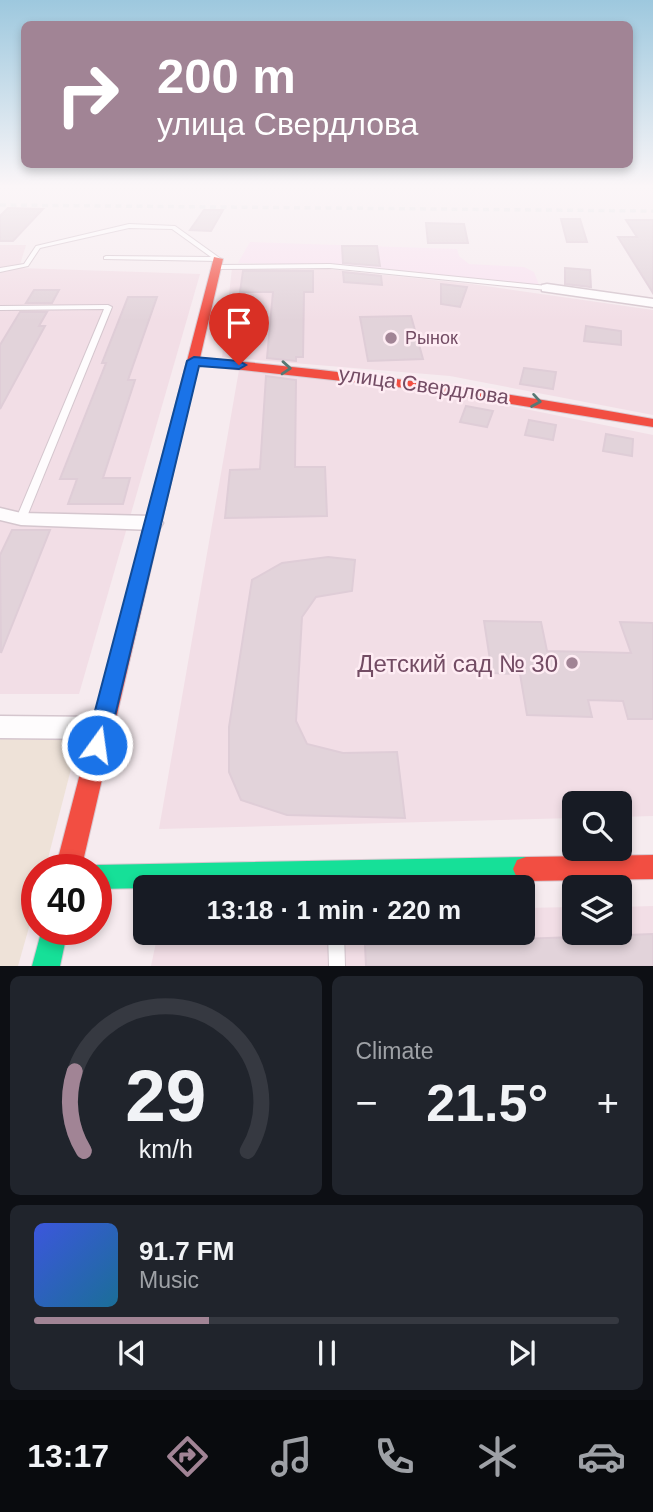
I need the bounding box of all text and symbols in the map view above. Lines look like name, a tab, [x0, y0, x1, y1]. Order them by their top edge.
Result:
icon: right	[42, 49, 133, 140]
text: 200 m	[157, 49, 296, 103]
text: улица Свердлова	[157, 106, 418, 142]
pin	[209, 293, 269, 365]
icon: arrive	[220, 304, 258, 342]
place label: Рынок	[405, 328, 458, 348]
marker: Рынок	[383, 330, 399, 346]
one-way arrow	[281, 360, 292, 375]
street label: улица Свердлова	[337, 362, 511, 408]
one-way arrow	[530, 393, 542, 408]
place label: Детский сад № 30	[357, 650, 558, 677]
marker: Детский сад № 30	[564, 655, 580, 671]
position arrow	[60, 708, 134, 782]
map controls	[562, 791, 632, 945]
button: search	[562, 791, 632, 861]
speed limit sign: 40	[21, 854, 112, 945]
button: layers	[562, 875, 632, 945]
text: 13:18 · 1 min · 220 m	[207, 895, 461, 925]
text: Climate	[356, 1038, 433, 1064]
text: 29	[125, 1056, 206, 1137]
text: 21.5°	[426, 1074, 548, 1132]
text: −	[356, 1082, 378, 1124]
text: +	[597, 1082, 619, 1124]
text: km/h	[139, 1135, 193, 1163]
text: 91.7 FM	[139, 1236, 234, 1266]
text: Music	[139, 1267, 199, 1293]
icon: previous	[113, 1334, 151, 1372]
icon: pause	[308, 1334, 346, 1372]
icon: next	[503, 1334, 541, 1372]
icon: directions	[163, 1432, 212, 1481]
icon: music	[267, 1432, 316, 1481]
icon: phone	[370, 1432, 419, 1481]
icon: climate	[473, 1432, 522, 1481]
icon: car	[577, 1432, 626, 1481]
text: 13:17	[27, 1438, 109, 1474]

